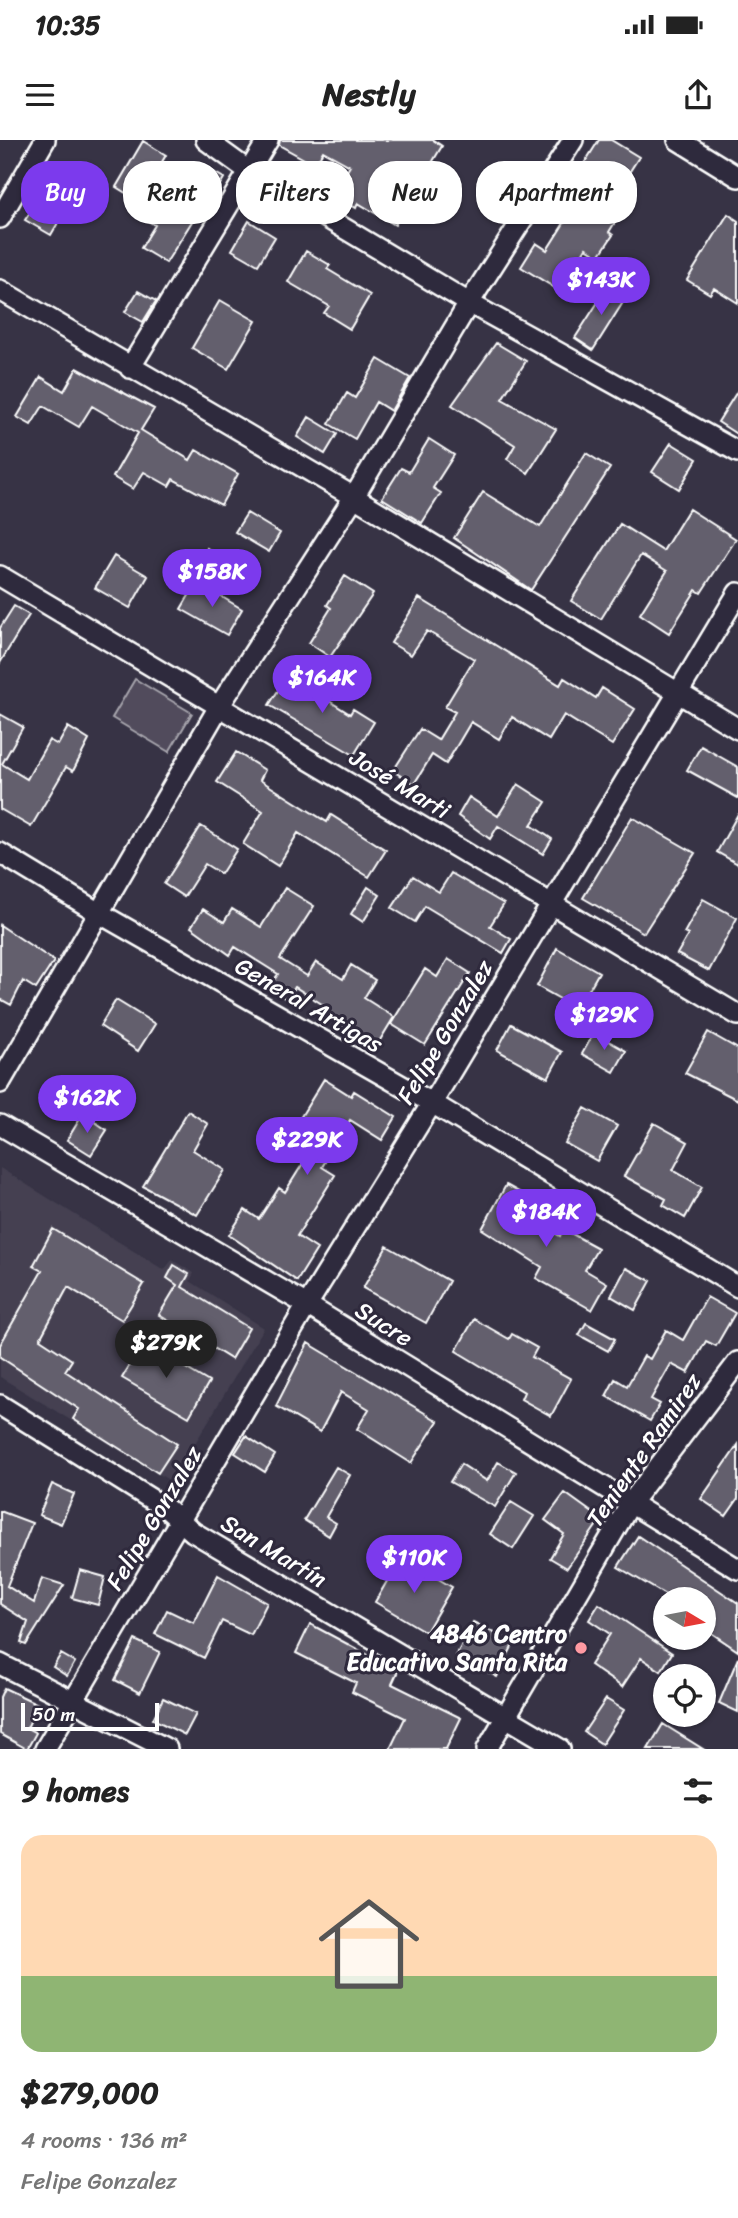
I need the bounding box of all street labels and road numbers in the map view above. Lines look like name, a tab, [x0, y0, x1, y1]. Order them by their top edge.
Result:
street label: José Marti	[340, 737, 459, 831]
street label: General Artigas	[227, 945, 392, 1065]
street label: Felipe Gonzalez	[385, 951, 505, 1113]
street label: Sucre	[347, 1290, 421, 1358]
street label: Teniente Ramirez	[575, 1363, 713, 1536]
street label: Felipe Gonzalez	[94, 1437, 214, 1599]
street label: San Martín	[213, 1503, 335, 1599]

